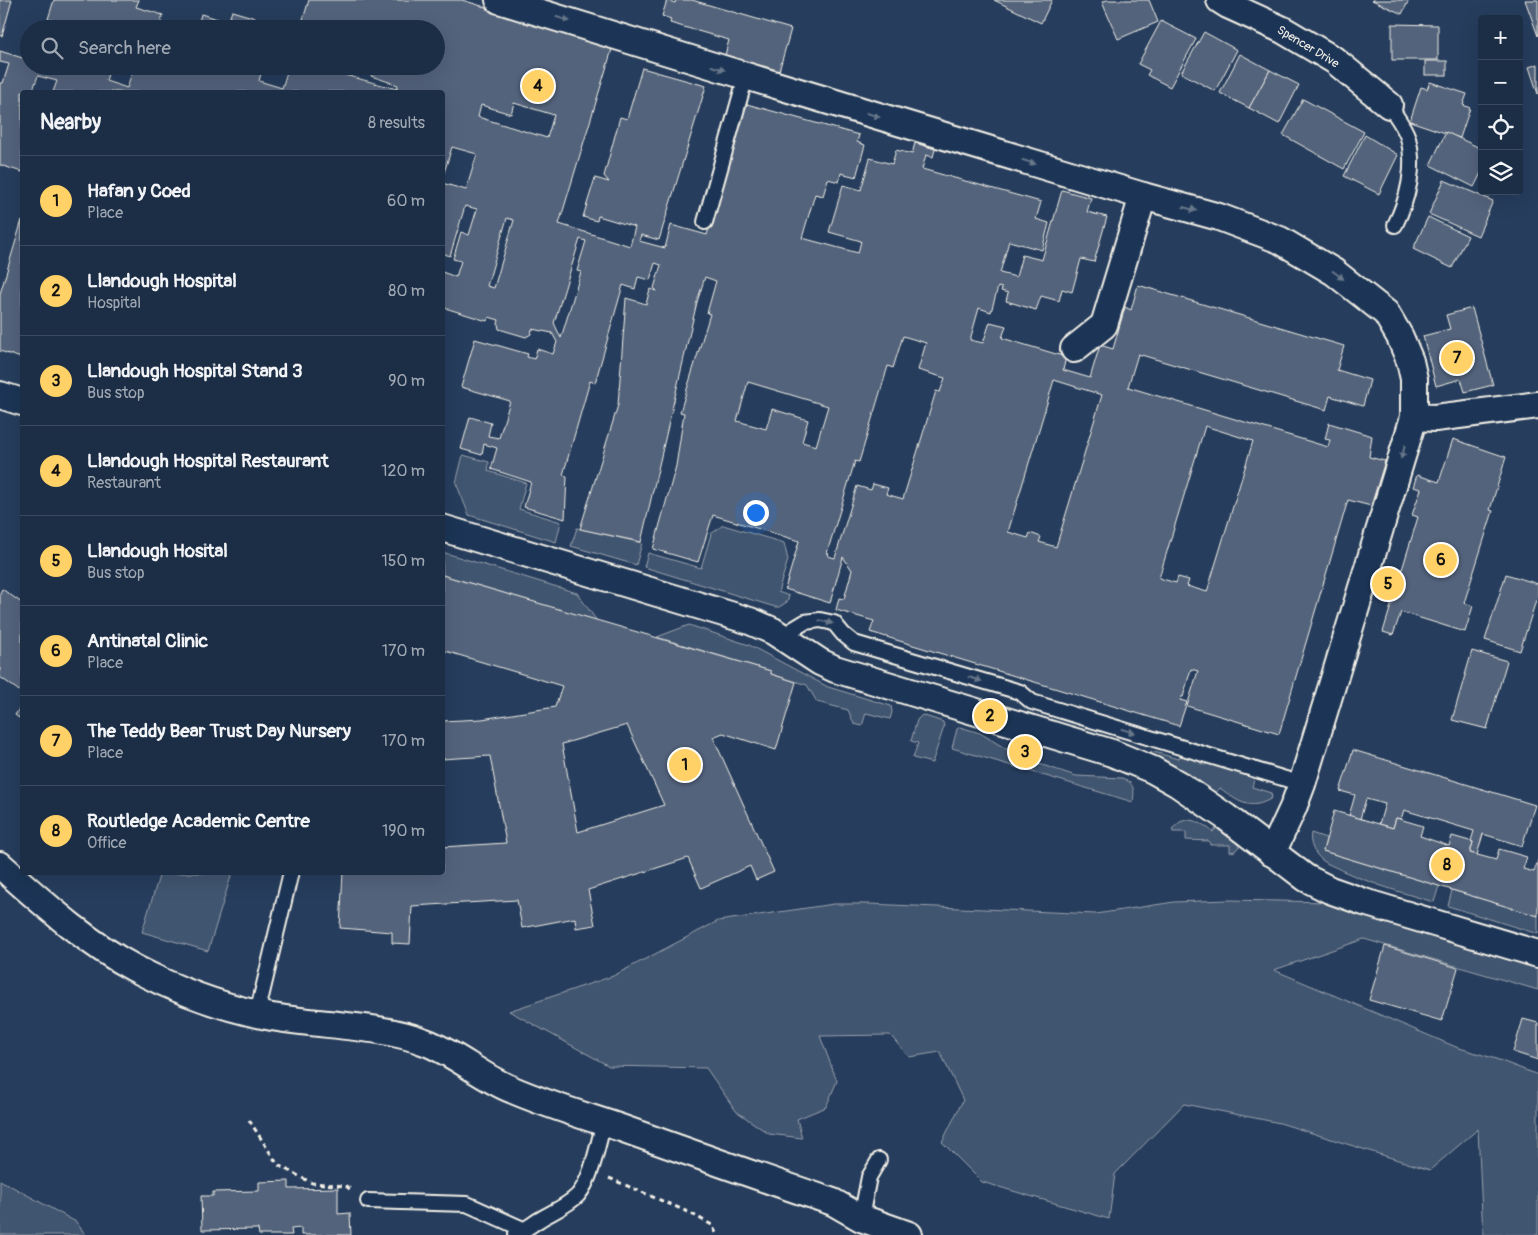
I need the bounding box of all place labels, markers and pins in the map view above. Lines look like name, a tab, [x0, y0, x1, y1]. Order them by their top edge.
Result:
pin: 4	[522, 67, 554, 105]
pin: 7	[1441, 339, 1473, 377]
pin: 6	[1425, 541, 1457, 579]
pin: 5	[1372, 565, 1404, 603]
pin: 2	[974, 697, 1006, 735]
pin: 3	[1009, 733, 1041, 771]
pin: 1	[669, 746, 701, 784]
pin: 8	[1431, 846, 1463, 884]

